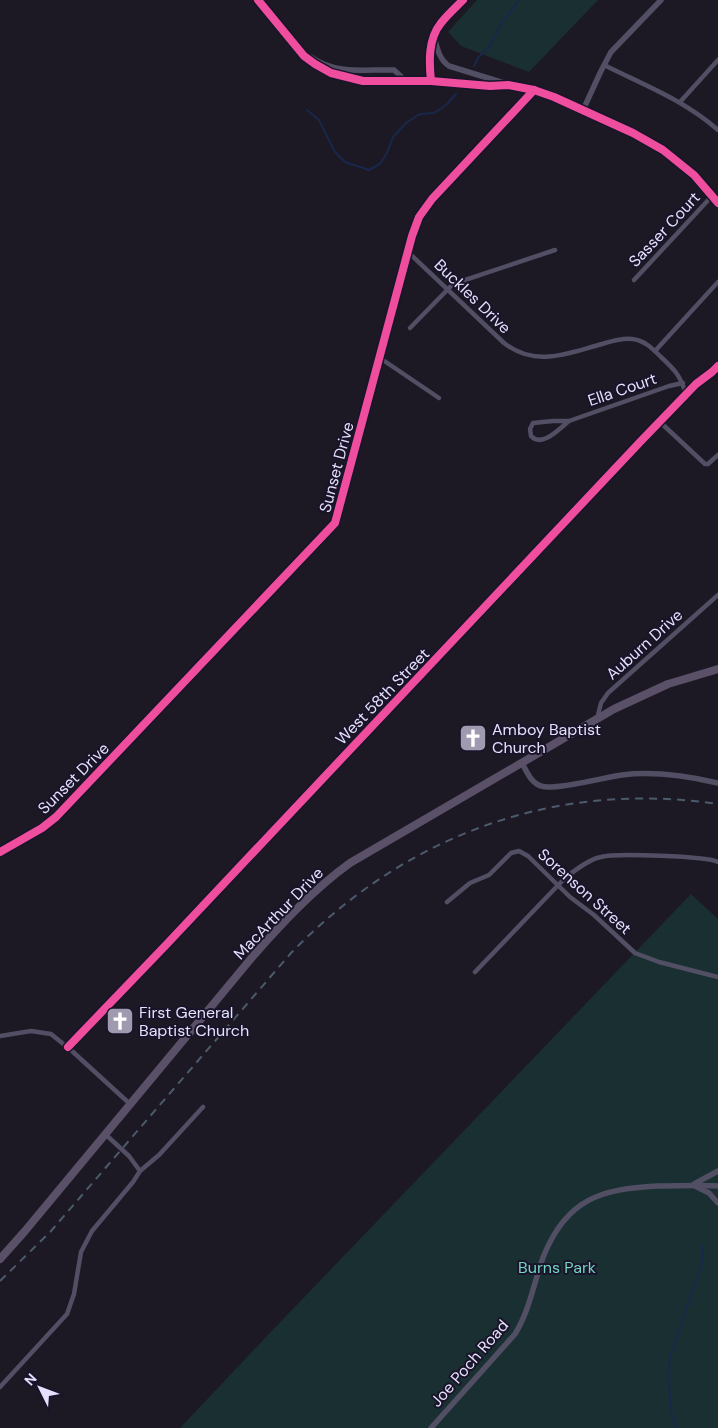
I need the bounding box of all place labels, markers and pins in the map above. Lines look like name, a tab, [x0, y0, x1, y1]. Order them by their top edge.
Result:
place label: Amboy Baptist Church	[492, 719, 601, 758]
church icon: Amboy Baptist Church	[458, 723, 488, 753]
place label: First General Baptist Church	[139, 1002, 249, 1041]
church icon: First General Baptist Church	[105, 1006, 135, 1036]

